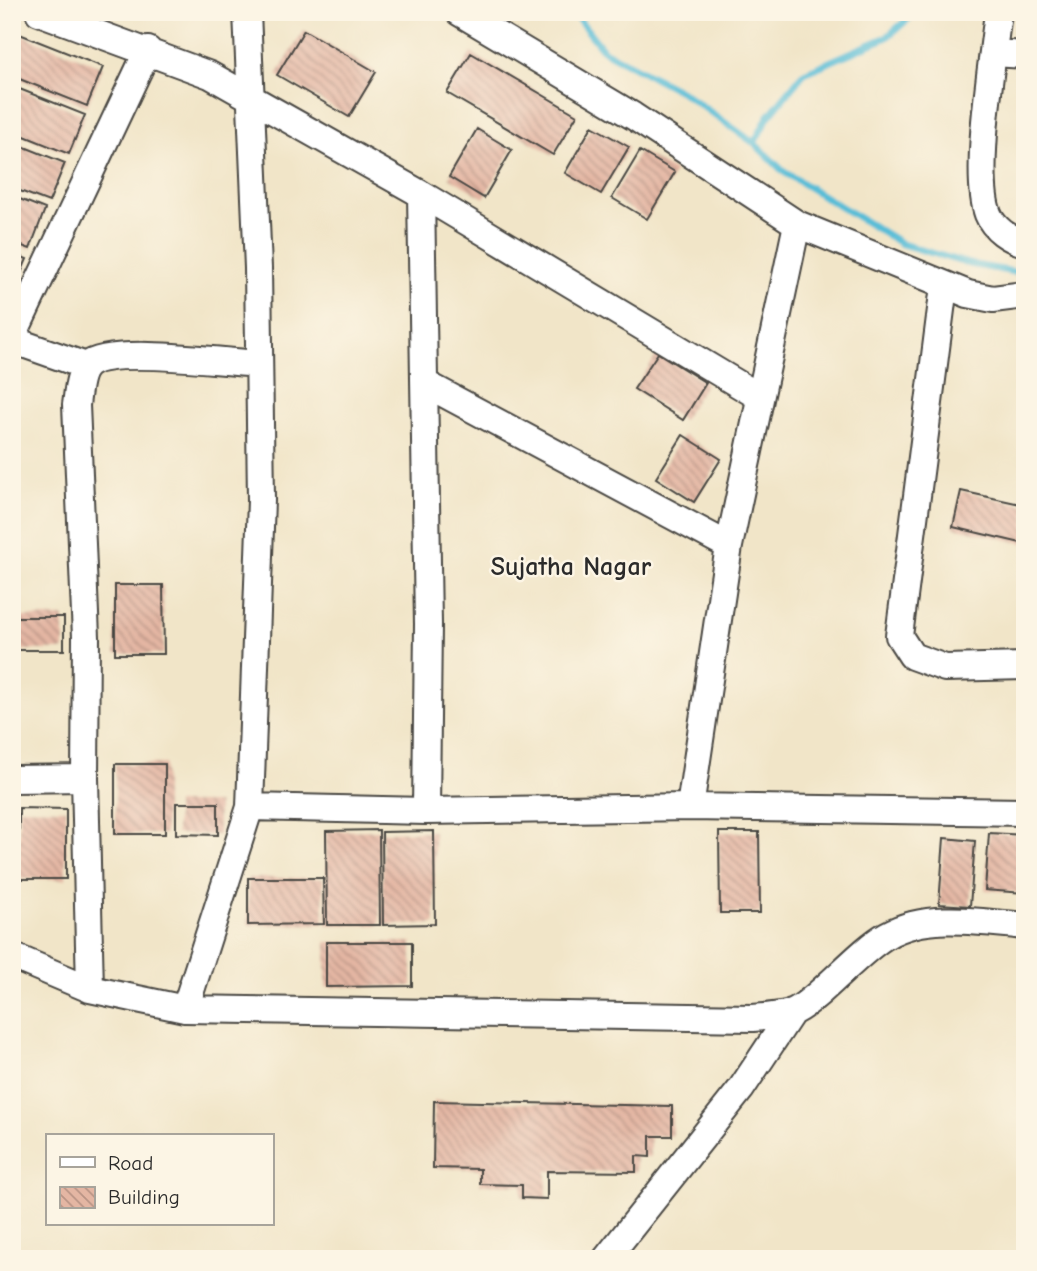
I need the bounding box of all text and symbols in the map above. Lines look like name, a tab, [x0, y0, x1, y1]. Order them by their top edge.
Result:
district label: Sujatha Nagar	[491, 552, 652, 582]
legend	[46, 1134, 273, 1226]
text: Road	[108, 1151, 153, 1175]
text: Building	[108, 1185, 180, 1209]

